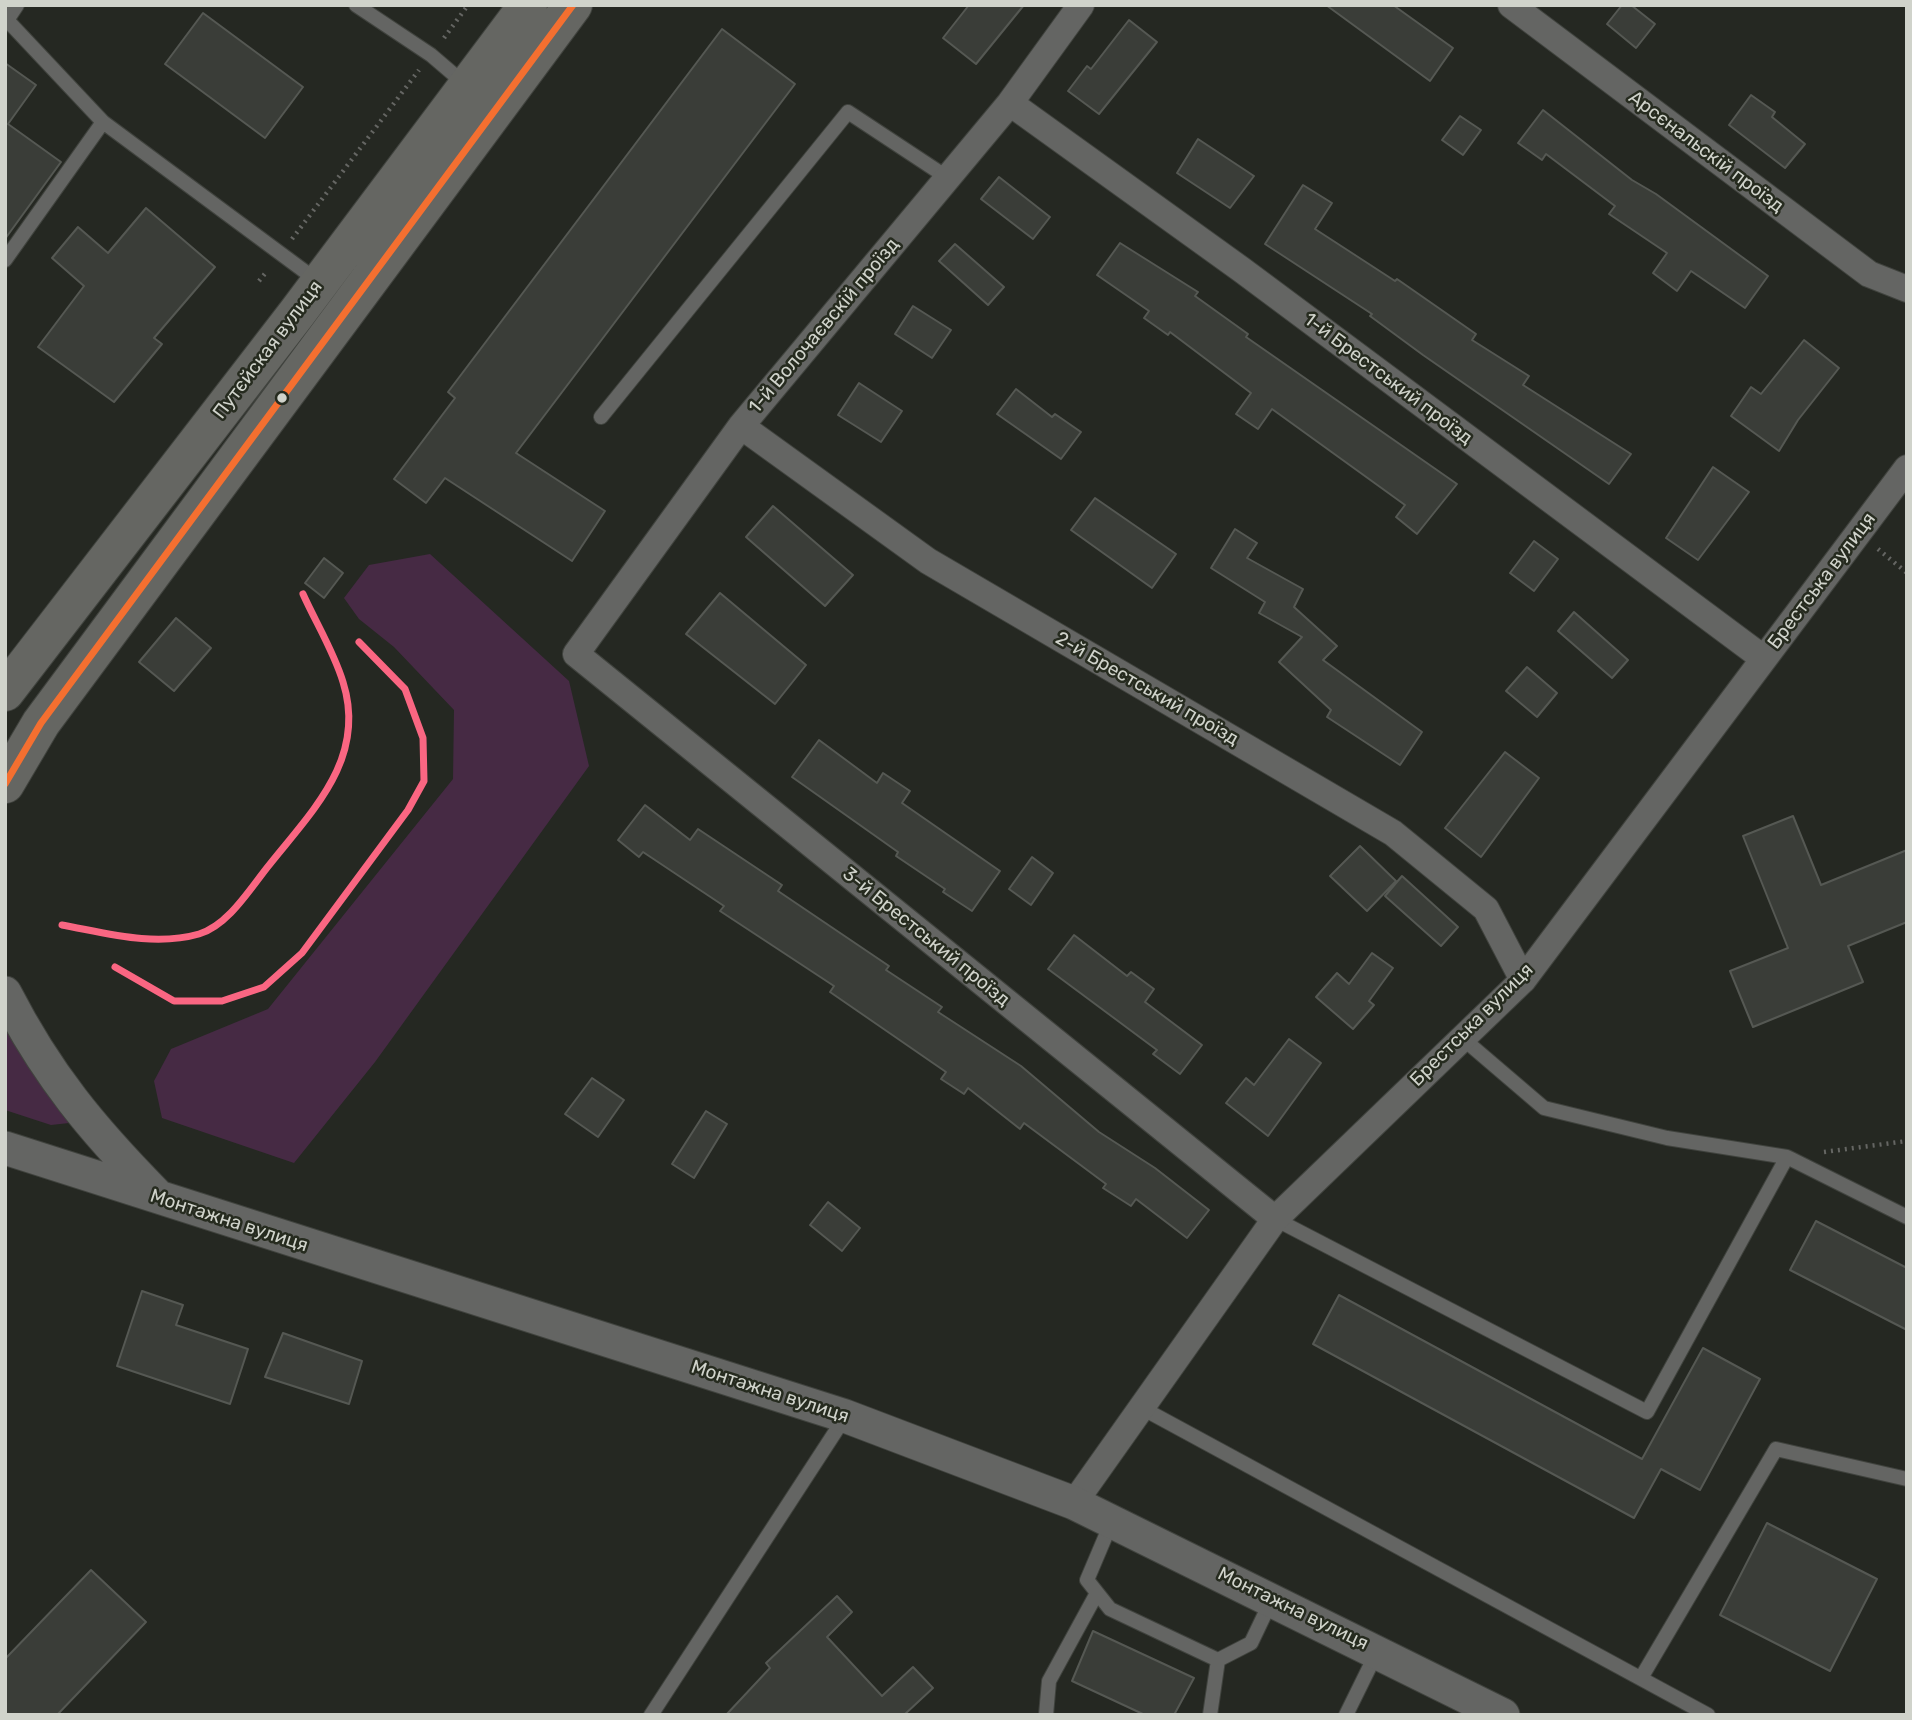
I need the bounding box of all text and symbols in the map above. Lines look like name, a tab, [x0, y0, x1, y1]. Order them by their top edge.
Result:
street label: Арсєнальскій проїзд	[1624, 86, 1788, 218]
street label: 1-й Волочаєвскій проїзд	[744, 234, 904, 418]
street label: Путєйская вулиця	[209, 276, 327, 424]
street label: 1-й Брестський проїзд	[1299, 308, 1477, 450]
unlabelled marker	[275, 391, 289, 405]
street label: Брестська вулиця	[1763, 508, 1881, 654]
street label: 2-й Брестський проїзд	[1051, 627, 1243, 751]
street label: 3-й Брестський проїзд	[838, 863, 1014, 1011]
street label: Брестська вулиця	[1406, 959, 1538, 1091]
street label: Монтажна вулиця	[147, 1185, 311, 1257]
street label: Монтажна вулиця	[688, 1356, 852, 1428]
street label: Монтажна вулиця	[1214, 1563, 1372, 1655]

